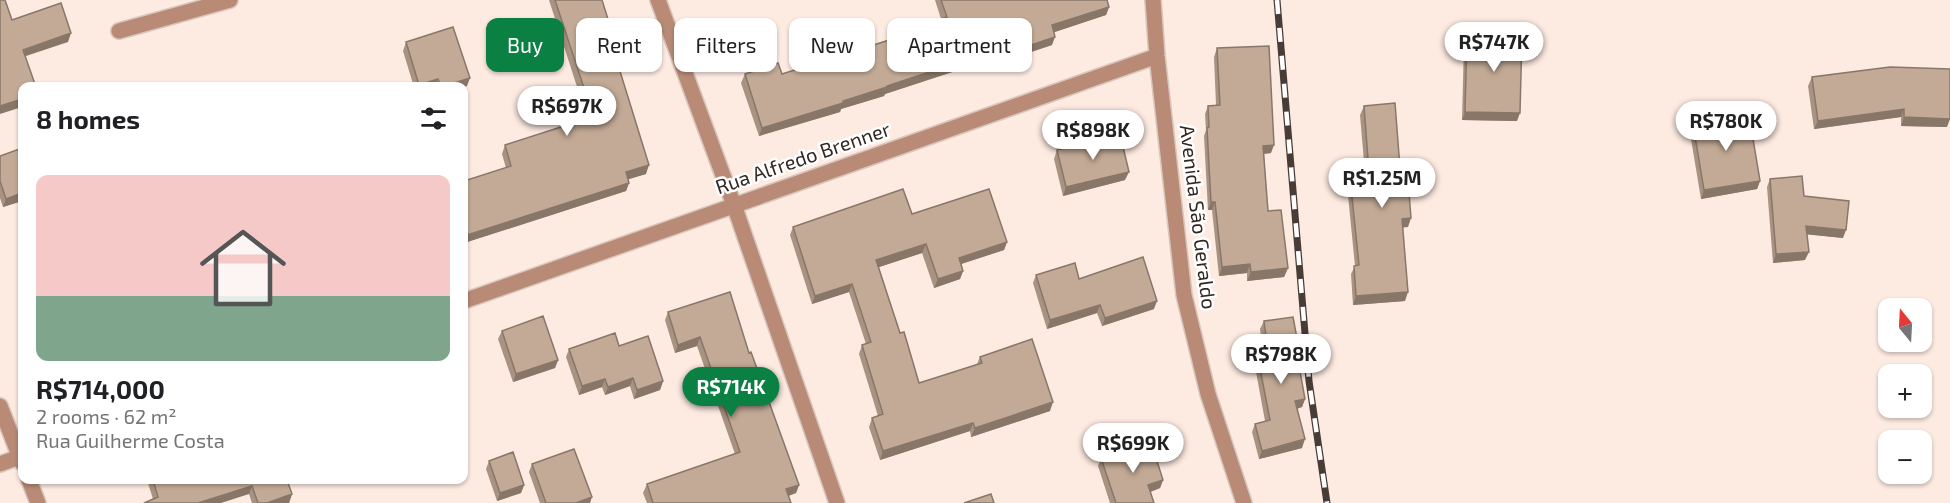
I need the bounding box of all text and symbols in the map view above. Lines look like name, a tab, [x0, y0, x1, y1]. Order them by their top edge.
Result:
chip: Buy	[486, 18, 564, 72]
chip: Rent	[576, 18, 662, 72]
chip: Filters	[674, 18, 777, 72]
chip: New	[789, 18, 875, 72]
chip: Apartment	[887, 18, 1032, 72]
pin: R$747K	[1445, 22, 1543, 73]
text: R$747K	[1458, 29, 1530, 53]
pin: R$697K	[518, 86, 616, 137]
text: R$697K	[531, 93, 603, 117]
pin: R$780K	[1677, 101, 1775, 152]
icon: filters	[417, 102, 450, 135]
text: 8 homes	[36, 103, 140, 134]
text: R$780K	[1690, 108, 1762, 132]
pin: R$898K	[1044, 110, 1142, 161]
street label: Rua Alfredo Brenner	[712, 116, 893, 198]
text: R$898K	[1056, 117, 1130, 141]
street label: Avenida São Geraldo	[1176, 123, 1222, 311]
pin: R$1.25M	[1327, 158, 1437, 209]
text: R$1.25M	[1342, 165, 1422, 189]
icon: home	[189, 214, 297, 322]
north arrow	[1878, 298, 1932, 352]
map controls	[1878, 298, 1932, 484]
pin: R$798K	[1232, 334, 1330, 385]
text: R$798K	[1245, 341, 1317, 365]
button: +	[1878, 364, 1932, 418]
pin: R$714K	[682, 367, 780, 418]
text: R$714,000	[36, 373, 165, 404]
text: R$714K	[696, 374, 766, 398]
text: 2 rooms · 62 m²	[36, 404, 176, 428]
pin: R$699K	[1084, 423, 1182, 474]
text: Rua Guilherme Costa	[36, 428, 225, 452]
text: R$699K	[1097, 430, 1169, 454]
button: −	[1878, 430, 1932, 484]

